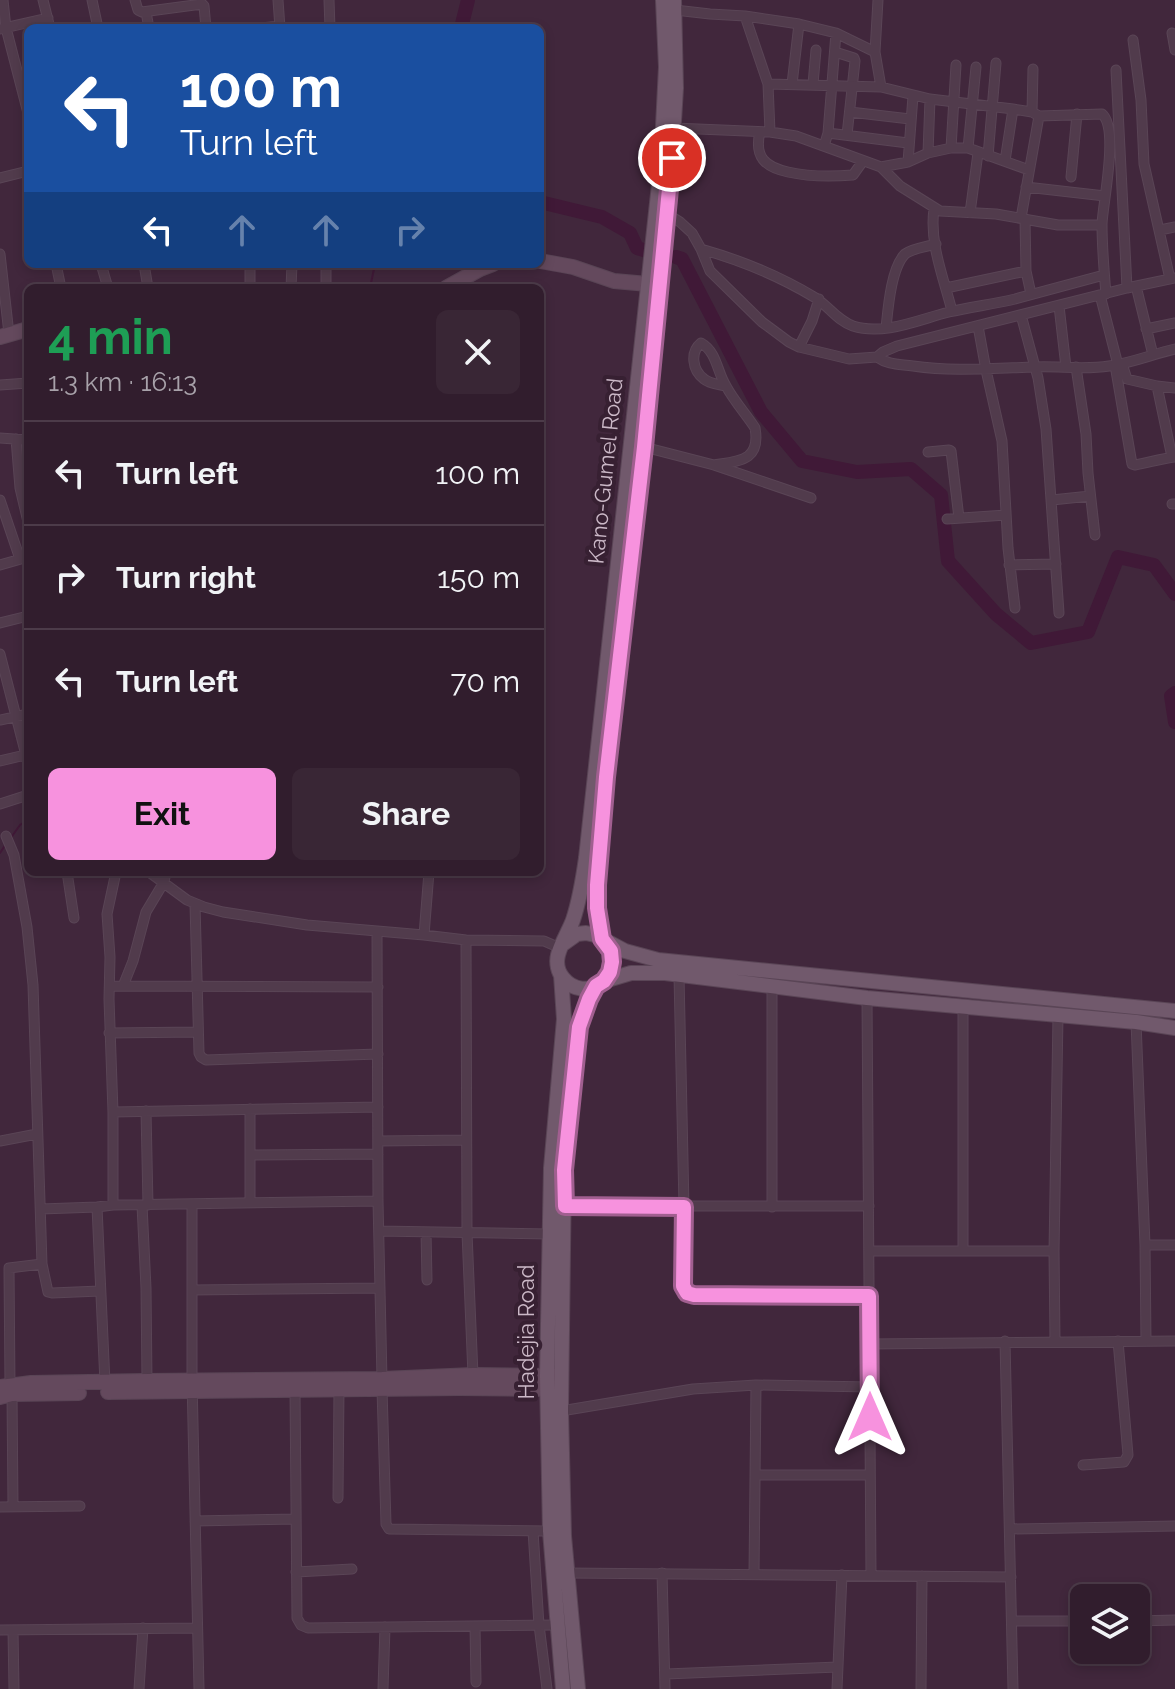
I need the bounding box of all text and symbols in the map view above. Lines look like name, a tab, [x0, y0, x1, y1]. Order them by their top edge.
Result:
text: 100 m	[180, 54, 342, 120]
icon: left	[48, 56, 152, 160]
text: Turn left	[180, 121, 318, 163]
pin	[638, 124, 706, 192]
icon: arrive	[650, 136, 694, 180]
icon: left	[136, 208, 180, 252]
icon: ahead	[220, 208, 264, 252]
icon: ahead	[304, 208, 348, 252]
icon: right	[388, 208, 432, 252]
text: 4 min	[48, 309, 173, 365]
button: close	[436, 310, 520, 394]
text: 1.3 km · 16:13	[48, 367, 197, 397]
street label: Kano-Gumel Road	[582, 377, 628, 565]
icon: left	[48, 451, 92, 495]
text: Turn left	[116, 456, 238, 491]
text: 100 m	[435, 456, 520, 491]
icon: right	[48, 555, 92, 599]
text: Turn right	[116, 560, 256, 595]
text: 150 m	[437, 560, 520, 595]
icon: left	[48, 659, 92, 703]
text: Turn left	[116, 664, 238, 699]
text: 70 m	[450, 664, 520, 699]
button: Exit	[48, 768, 276, 860]
button: Share	[292, 768, 520, 860]
street label: Hadejia Road	[513, 1265, 539, 1399]
position arrow	[828, 1375, 912, 1459]
map controls	[1070, 1584, 1150, 1664]
button: layers	[1070, 1584, 1150, 1664]

